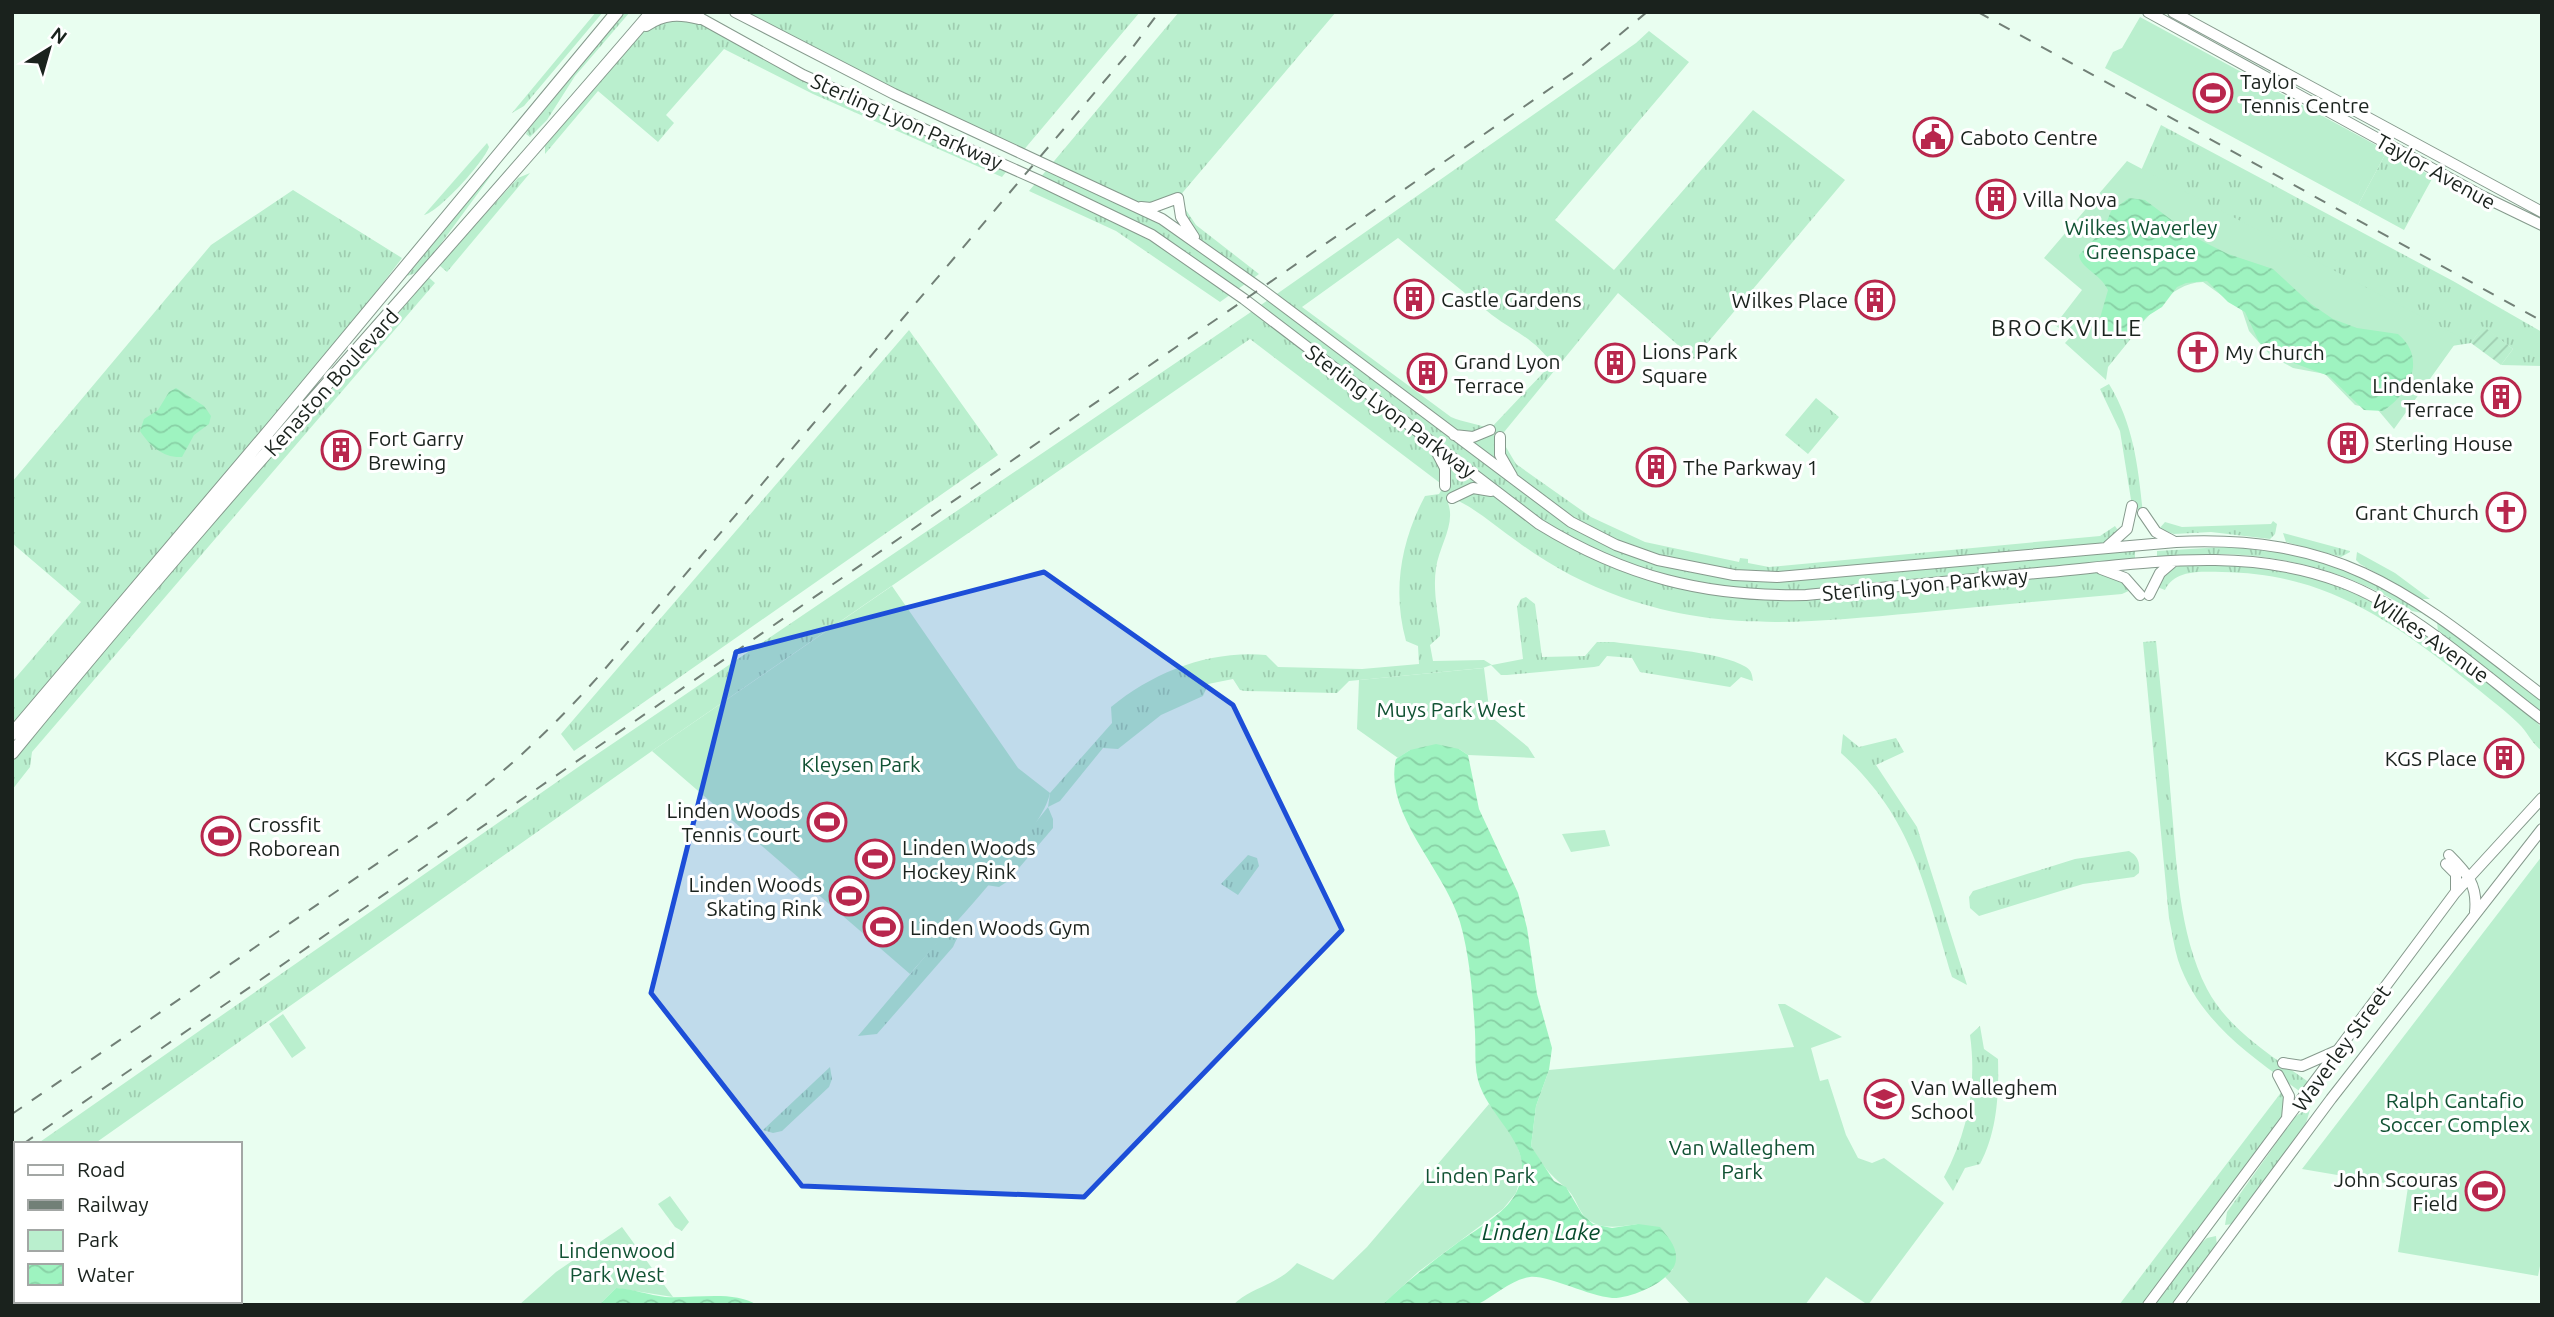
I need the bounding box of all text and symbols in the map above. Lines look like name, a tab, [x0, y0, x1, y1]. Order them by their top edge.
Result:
north arrow	[14, 14, 84, 84]
text: N	[47, 22, 72, 48]
street label: Sterling Lyon Parkway	[808, 68, 1006, 174]
place label: Taylor Tennis Centre	[2240, 69, 2370, 117]
sports icon: Taylor Tennis Centre	[2192, 72, 2234, 114]
public building icon: Caboto Centre	[1912, 116, 1954, 158]
place label: Caboto Centre	[1960, 125, 2098, 149]
street label: Taylor Avenue	[2372, 128, 2500, 214]
building icon: Villa Nova	[1975, 178, 2017, 220]
place label: Villa Nova	[2023, 187, 2117, 211]
park label: Wilkes Waverley Greenspace	[2065, 215, 2217, 263]
building icon: Castle Gardens	[1393, 278, 1435, 320]
building icon: Wilkes Place	[1854, 279, 1896, 321]
place label: Castle Gardens	[1441, 287, 1582, 311]
place label: Wilkes Place	[1732, 288, 1848, 312]
street label: Kenaston Boulevard	[259, 304, 403, 460]
district label: BROCKVILLE	[1991, 315, 2143, 340]
church icon: My Church	[2177, 331, 2219, 373]
street label: Sterling Lyon Parkway	[1301, 339, 1481, 483]
place label: Lions Park Square	[1642, 339, 1738, 387]
place label: My Church	[2225, 340, 2325, 364]
building icon: Lions Park Square	[1594, 342, 1636, 384]
place label: Grand Lyon Terrace	[1454, 349, 1561, 397]
building icon: Grand Lyon Terrace	[1406, 352, 1448, 394]
place label: Lindenlake Terrace	[2372, 373, 2474, 421]
building icon: Lindenlake Terrace	[2480, 376, 2522, 418]
building icon: Sterling House	[2327, 422, 2369, 464]
place label: Fort Garry Brewing	[368, 426, 464, 474]
building icon: Fort Garry Brewing	[320, 429, 362, 471]
place label: Sterling House	[2375, 431, 2513, 455]
building icon: The Parkway 1	[1635, 446, 1677, 488]
place label: The Parkway 1	[1683, 455, 1819, 479]
church icon: Grant Church	[2485, 491, 2527, 533]
place label: Grant Church	[2355, 500, 2479, 524]
street label: Sterling Lyon Parkway	[1821, 563, 2029, 605]
street label: Wilkes Avenue	[2368, 589, 2494, 687]
park label: Muys Park West	[1377, 697, 1525, 721]
building icon: KGS Place	[2483, 737, 2525, 779]
place label: KGS Place	[2385, 746, 2477, 770]
park label: Kleysen Park	[801, 752, 921, 776]
place label: Linden Woods Tennis Court	[666, 798, 800, 846]
sports icon: Linden Woods Tennis Court	[806, 801, 848, 843]
place label: Crossfit Roborean	[248, 812, 340, 860]
sports icon: Crossfit Roborean	[200, 815, 242, 857]
place label: Linden Woods Hockey Rink	[902, 835, 1036, 883]
sports icon: Linden Woods Hockey Rink	[854, 838, 896, 880]
place label: Linden Woods Skating Rink	[688, 872, 822, 920]
sports icon: Linden Woods Skating Rink	[828, 875, 870, 917]
sports icon: Linden Woods Gym	[862, 906, 904, 948]
place label: Linden Woods Gym	[910, 915, 1090, 939]
street label: Waverley Street	[2287, 980, 2395, 1116]
place label: Van Walleghem School	[1911, 1075, 2058, 1123]
school or university icon: Van Walleghem School	[1863, 1078, 1905, 1120]
park label: Ralph Cantafio Soccer Complex	[2380, 1088, 2531, 1136]
park label: Van Walleghem Park	[1669, 1135, 1815, 1183]
legend	[14, 1142, 242, 1303]
text: Road	[77, 1157, 125, 1181]
park label: Linden Park	[1425, 1163, 1535, 1187]
place label: John Scouras Field	[2334, 1167, 2458, 1215]
sports icon: John Scouras Field	[2464, 1170, 2506, 1212]
text: Railway	[77, 1192, 149, 1216]
water label: Linden Lake	[1482, 1219, 1601, 1244]
text: Park	[77, 1227, 119, 1251]
park label: Lindenwood Park West	[559, 1238, 675, 1286]
text: Water	[77, 1262, 135, 1286]

